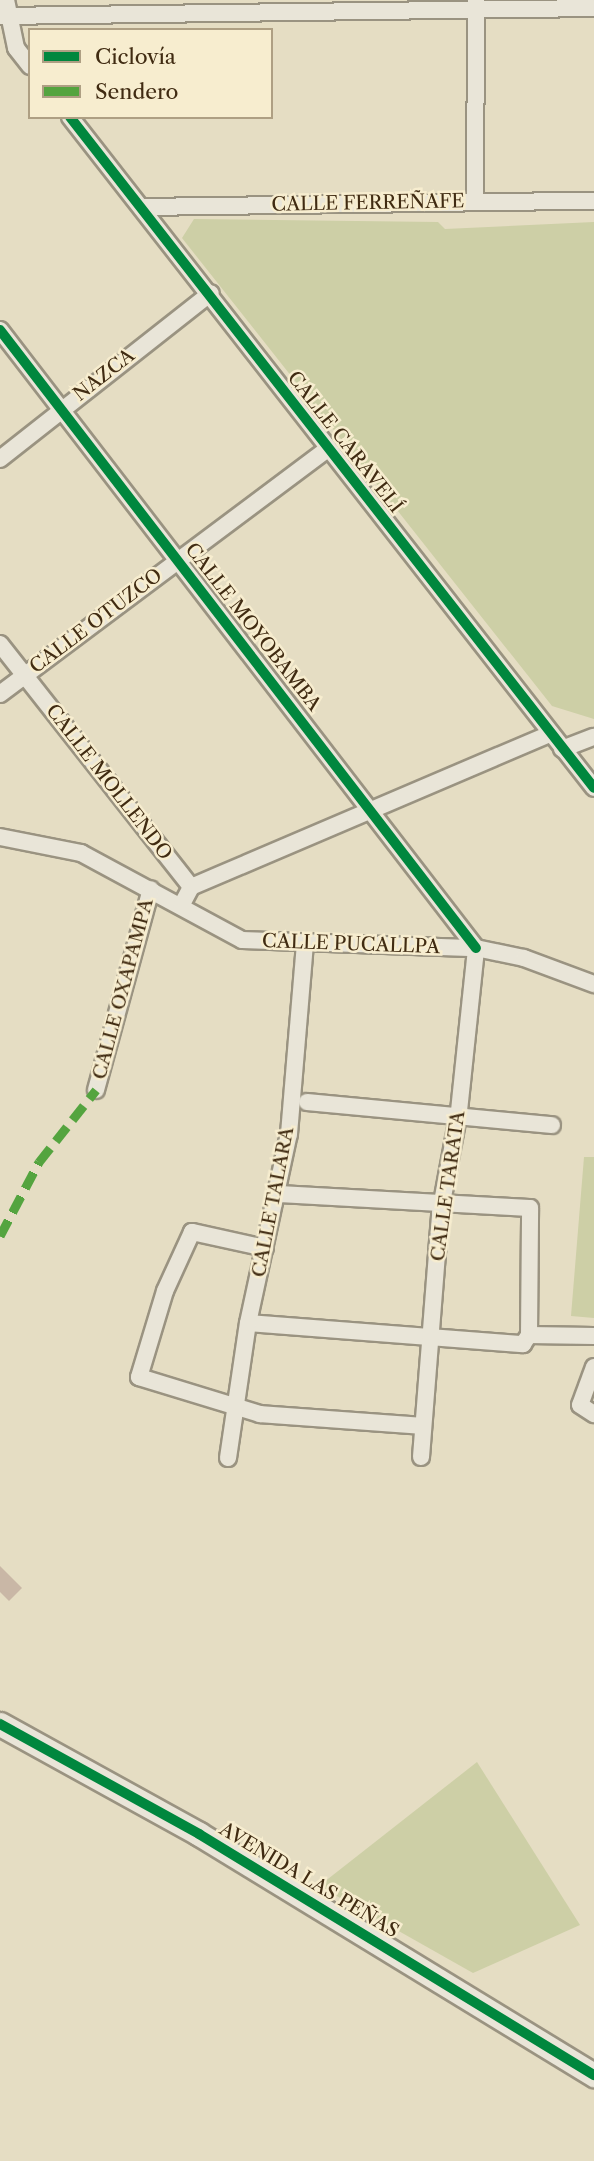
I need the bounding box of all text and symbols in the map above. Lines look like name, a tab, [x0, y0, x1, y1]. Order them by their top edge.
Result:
legend	[28, 28, 273, 119]
text: Ciclovía	[95, 44, 176, 69]
text: Sendero	[95, 79, 179, 104]
street label: CALLE FERREÑAFE	[271, 190, 465, 216]
street label: NAZCA	[69, 344, 139, 406]
street label: CALLE CARAVELÍ	[283, 367, 407, 517]
street label: CALLE MOYOBAMBA	[180, 538, 326, 716]
street label: CALLE OTUZCO	[25, 564, 167, 678]
street label: CALLE MOLLENDO	[41, 700, 177, 864]
street label: CALLE OXAPAMPA	[88, 896, 158, 1082]
street label: CALLE PUCALLPA	[262, 929, 440, 959]
street label: CALLE TARATA	[426, 1109, 470, 1263]
street label: CALLE TALARA	[247, 1125, 299, 1279]
street label: AVENIDA LAS PEÑAS	[215, 1817, 403, 1943]

